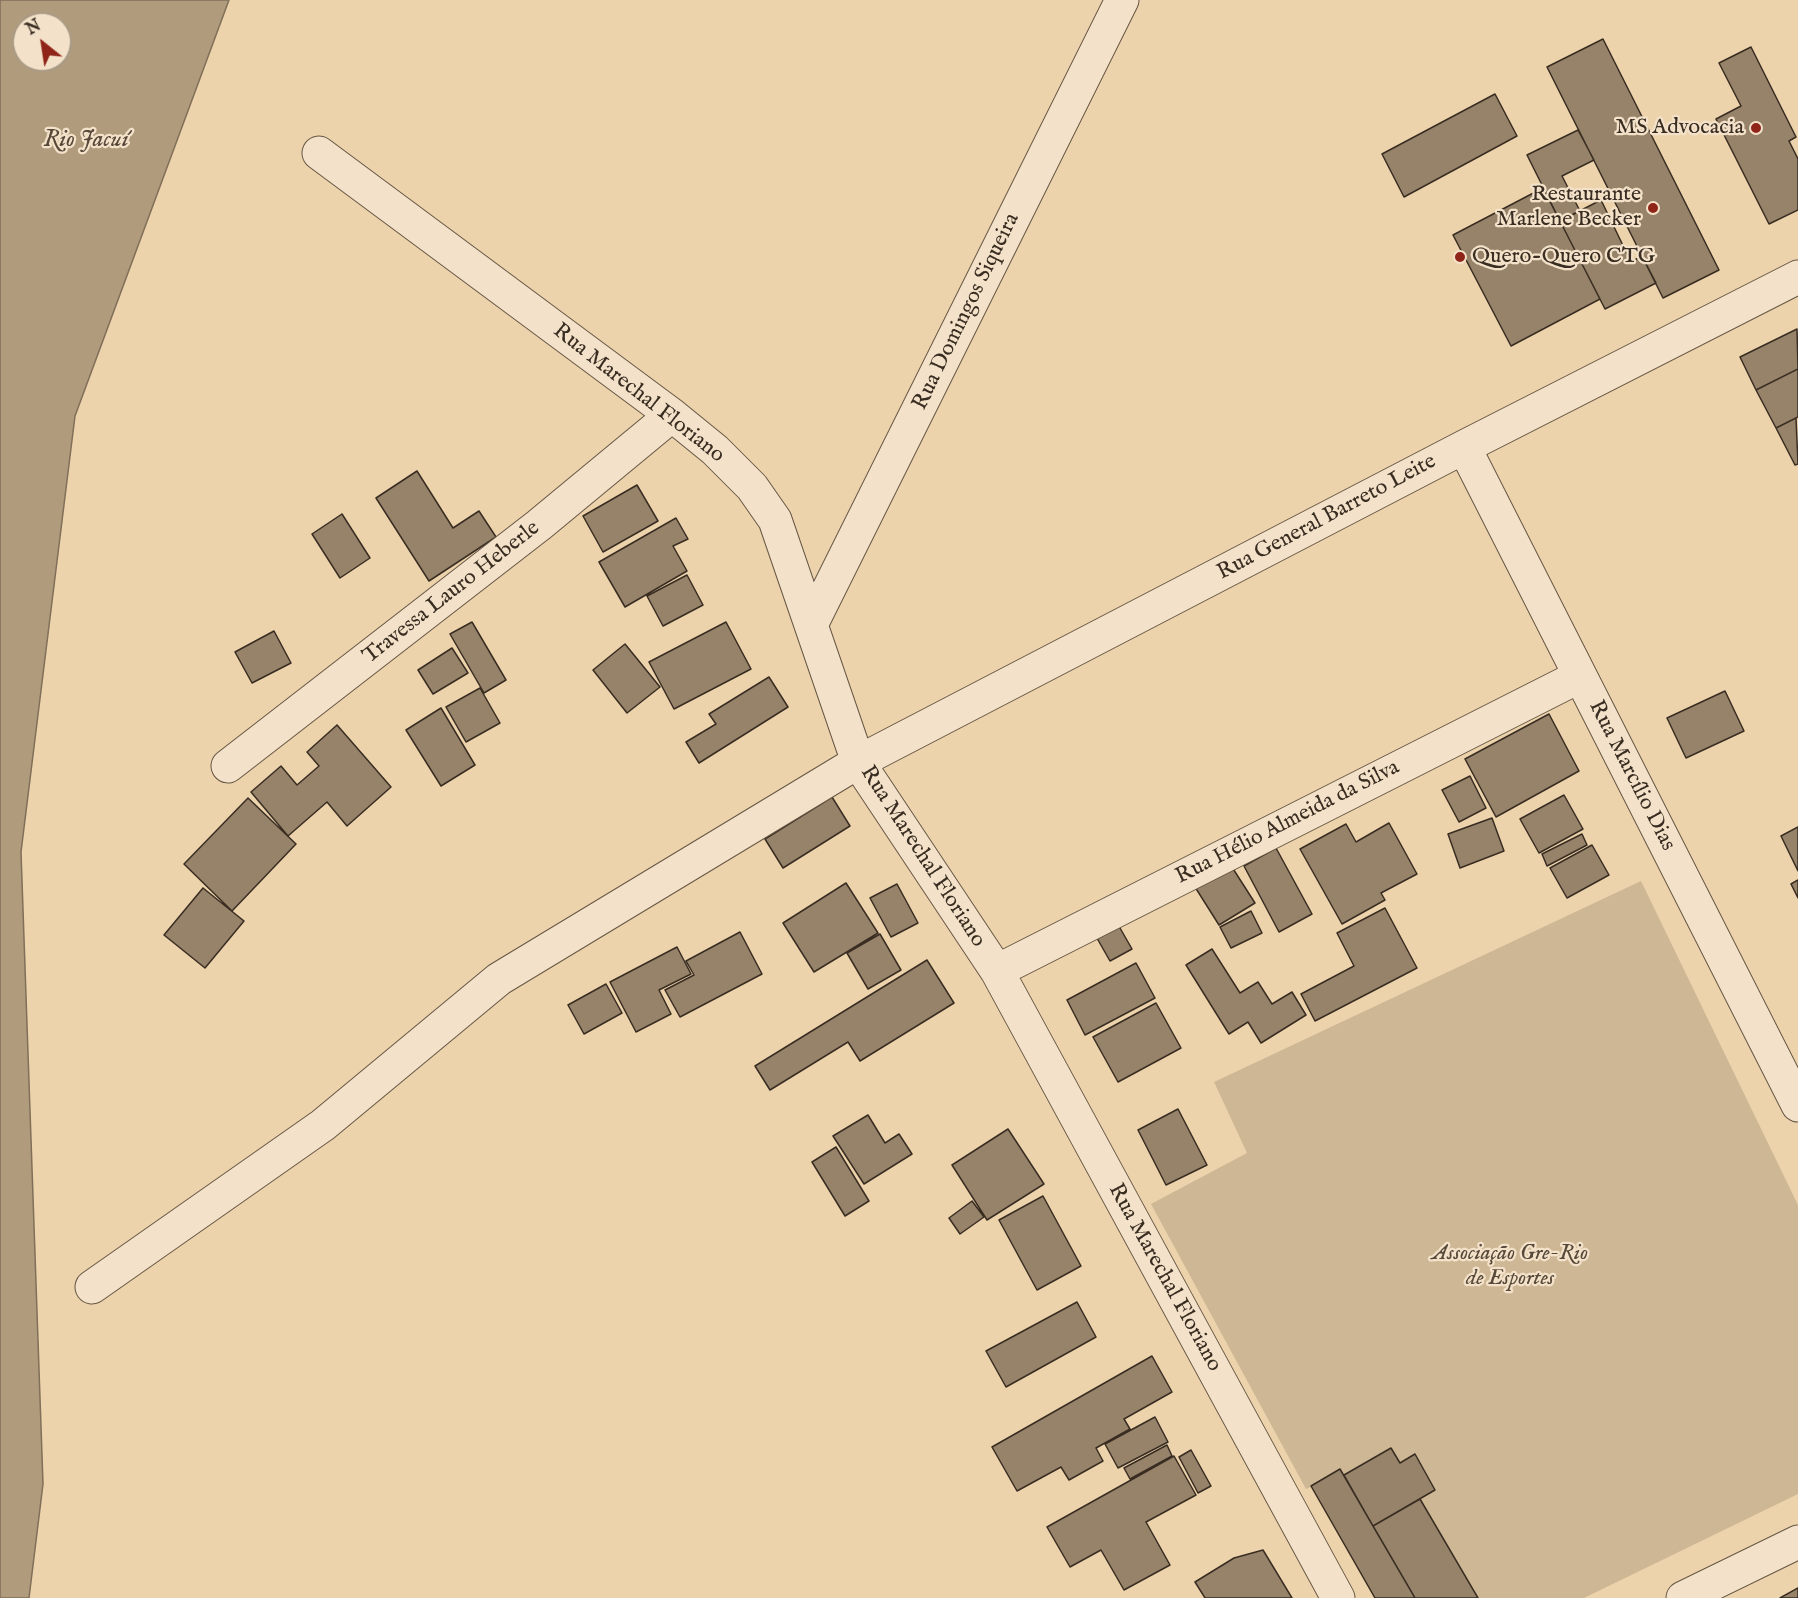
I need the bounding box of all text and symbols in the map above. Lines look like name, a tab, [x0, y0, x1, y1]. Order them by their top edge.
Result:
north arrow	[12, 12, 72, 72]
text: N	[23, 16, 45, 40]
place label: MS Advocacia	[1616, 115, 1744, 141]
marker: MS Advocacia	[1749, 121, 1763, 135]
water label: Rio Jacuí	[43, 127, 129, 155]
place label: Restaurante Marlene Becker	[1496, 182, 1641, 234]
marker: Restaurante Marlene Becker	[1646, 201, 1660, 215]
street label: Rua Domingos Siqueira	[908, 209, 1026, 415]
place label: Quero-Quero CTG	[1472, 244, 1655, 270]
marker: Quero-Quero CTG	[1453, 250, 1467, 264]
street label: Rua Marechal Floriano	[547, 319, 729, 469]
street label: Rua General Barreto Leite	[1213, 449, 1441, 587]
street label: Travessa Lauro Heberle	[358, 516, 546, 670]
street label: Rua Marcílio Dias	[1582, 696, 1680, 856]
street label: Rua Hélio Almeida da Silva	[1172, 755, 1404, 891]
street label: Rua Marechal Floriano	[853, 761, 991, 953]
street label: Rua Marechal Floriano	[1101, 1179, 1227, 1377]
park label: Associação Gre-Rio de Esportes	[1432, 1241, 1588, 1292]

